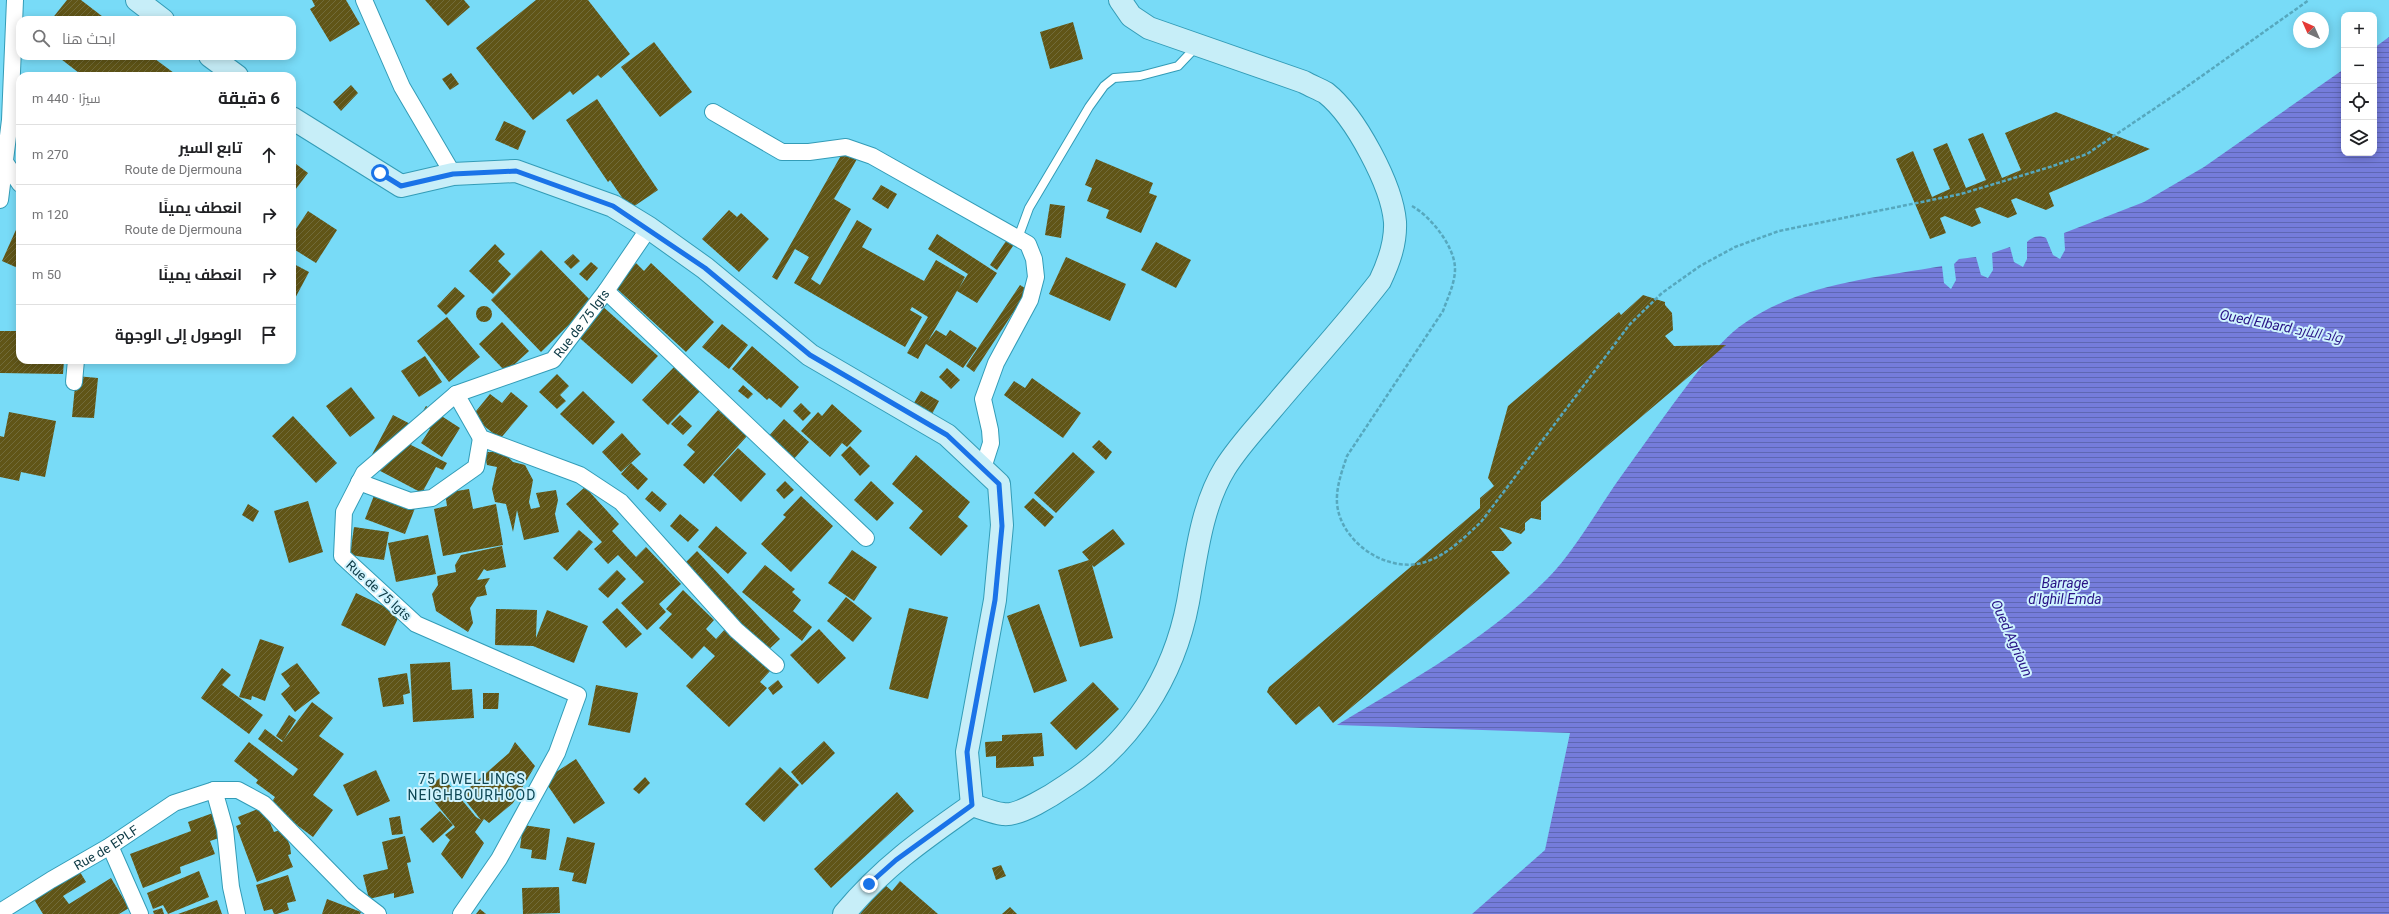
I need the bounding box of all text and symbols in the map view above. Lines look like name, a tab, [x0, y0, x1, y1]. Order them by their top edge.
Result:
north arrow	[2293, 12, 2329, 48]
map controls	[2341, 12, 2377, 156]
button: +	[2341, 12, 2377, 48]
search box	[16, 16, 296, 60]
icon: search	[30, 27, 52, 49]
text: ابحث هنا	[62, 30, 116, 48]
button: −	[2341, 48, 2377, 84]
button: locate	[2341, 84, 2377, 120]
text: 6 دقيقة	[218, 88, 280, 108]
text: سيرًا · 440 m	[32, 91, 100, 106]
button: layers	[2341, 120, 2377, 156]
text: تابع السير	[179, 139, 242, 157]
icon: ahead	[258, 144, 280, 166]
text: 270 m	[32, 147, 69, 162]
text: Route de Djermouna	[124, 162, 242, 177]
route start	[371, 164, 389, 182]
text: انعطف يمينًا	[158, 199, 242, 217]
icon: right	[258, 204, 280, 226]
text: 120 m	[32, 207, 69, 222]
text: Route de Djermouna	[124, 222, 242, 237]
icon: right	[258, 264, 280, 286]
text: انعطف يمينًا	[158, 266, 242, 284]
text: 50 m	[32, 267, 61, 282]
street label: Rue de 75 lgts	[551, 286, 613, 361]
water label: Oued Elbard واد البارد	[2218, 306, 2345, 347]
icon: arrive	[258, 324, 280, 346]
text: الوصول إلى الوجهة	[115, 326, 242, 344]
street label: Rue de 75 lgts	[343, 557, 414, 624]
water label: Barrage d'Ighil Emda	[2028, 575, 2102, 607]
water label: Oued Agrioun	[1988, 597, 2036, 679]
district label: 75 DWELLINGS NEIGHBOURHOOD	[408, 771, 536, 803]
street label: Rue de EPLF	[71, 822, 141, 873]
route end	[860, 875, 878, 893]

